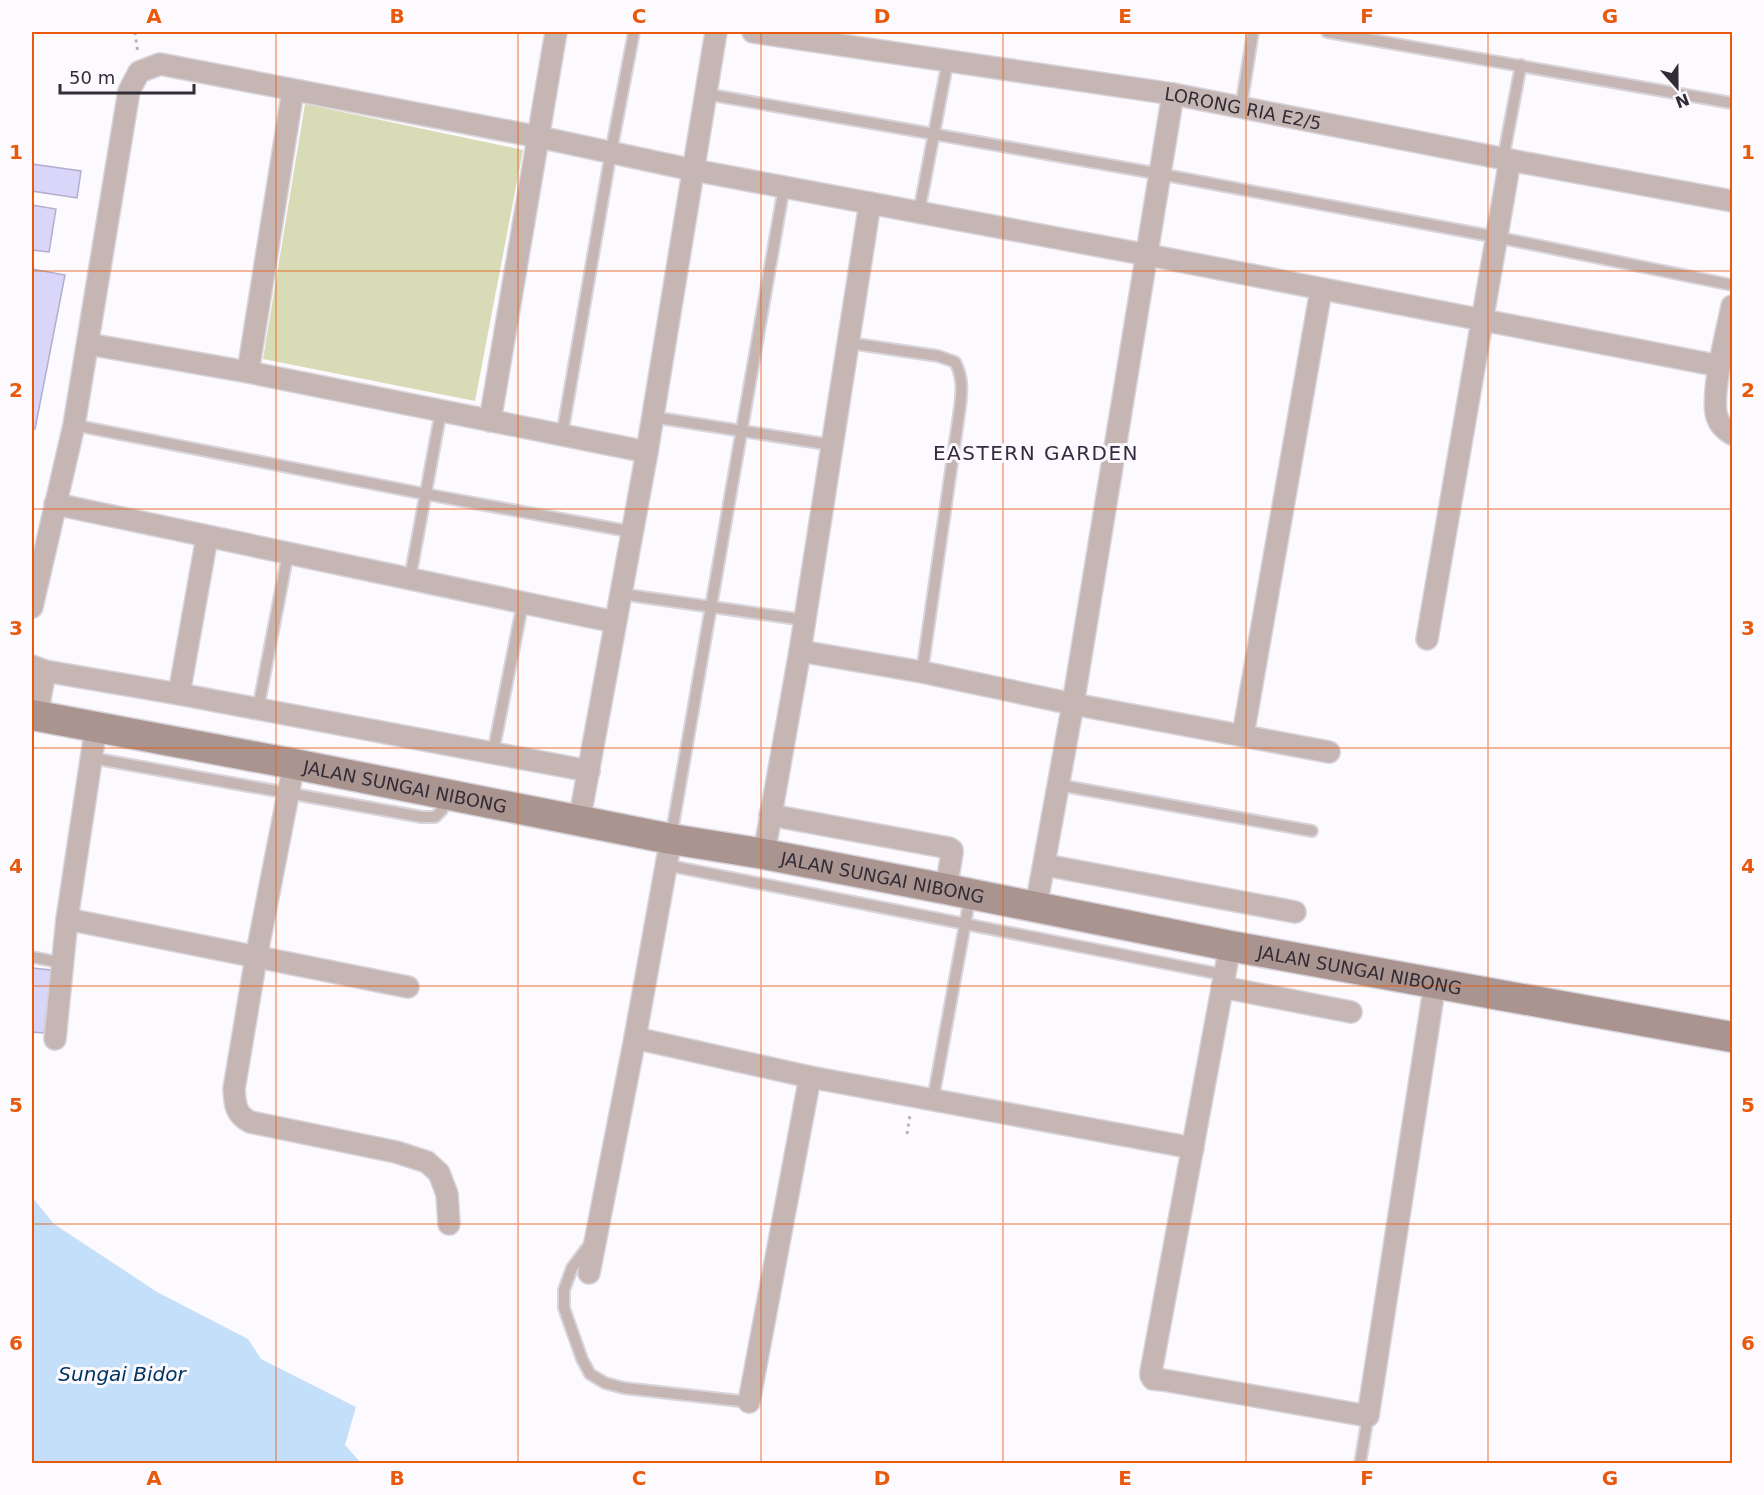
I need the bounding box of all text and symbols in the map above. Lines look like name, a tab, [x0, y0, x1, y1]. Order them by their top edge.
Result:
text: A	[146, 4, 162, 28]
text: B	[389, 4, 405, 28]
text: C	[632, 4, 646, 28]
text: D	[874, 4, 890, 28]
text: E	[1118, 4, 1132, 28]
text: F	[1360, 4, 1374, 28]
text: G	[1602, 4, 1618, 28]
scale bar	[60, 57, 194, 95]
north arrow	[1647, 57, 1707, 117]
text: 50 m	[69, 67, 115, 88]
street label: LORONG RIA E2/5	[1163, 82, 1323, 133]
text: N	[1673, 89, 1692, 112]
text: 1	[9, 140, 23, 164]
text: 1	[1741, 140, 1755, 164]
text: 2	[9, 378, 23, 402]
text: 2	[1741, 378, 1755, 402]
district label: EASTERN GARDEN	[933, 441, 1139, 465]
text: 3	[9, 616, 23, 640]
text: 3	[1741, 616, 1755, 640]
street label: JALAN SUNGAI NIBONG	[301, 755, 509, 817]
street label: JALAN SUNGAI NIBONG	[778, 847, 986, 907]
text: 4	[9, 854, 23, 878]
text: 4	[1741, 854, 1755, 878]
street label: JALAN SUNGAI NIBONG	[1255, 941, 1464, 998]
text: 5	[9, 1093, 23, 1117]
text: 5	[1741, 1093, 1755, 1117]
text: 6	[9, 1331, 23, 1355]
text: 6	[1741, 1331, 1755, 1355]
water label: Sungai Bidor	[58, 1362, 187, 1386]
text: A	[146, 1466, 162, 1490]
text: B	[389, 1466, 405, 1490]
text: C	[632, 1466, 646, 1490]
text: D	[874, 1466, 890, 1490]
text: E	[1118, 1466, 1132, 1490]
text: F	[1360, 1466, 1374, 1490]
text: G	[1602, 1466, 1618, 1490]

